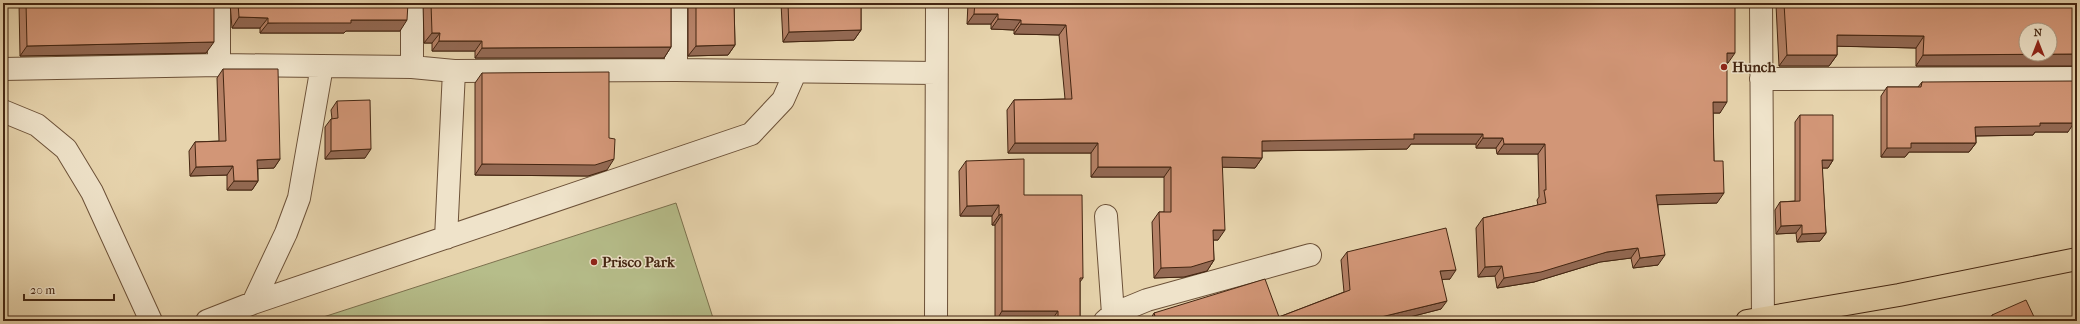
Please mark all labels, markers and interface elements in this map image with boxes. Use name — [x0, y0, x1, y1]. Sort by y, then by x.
north arrow — [2018, 22, 2058, 62]
text: N — [2034, 26, 2043, 39]
place label: Hunch — [1732, 58, 1776, 76]
marker: Hunch — [1719, 62, 1729, 72]
place label: Prisco Park — [602, 253, 676, 271]
marker: Prisco Park — [589, 257, 599, 267]
scale bar — [24, 276, 114, 302]
text: 20 m — [30, 283, 55, 297]

